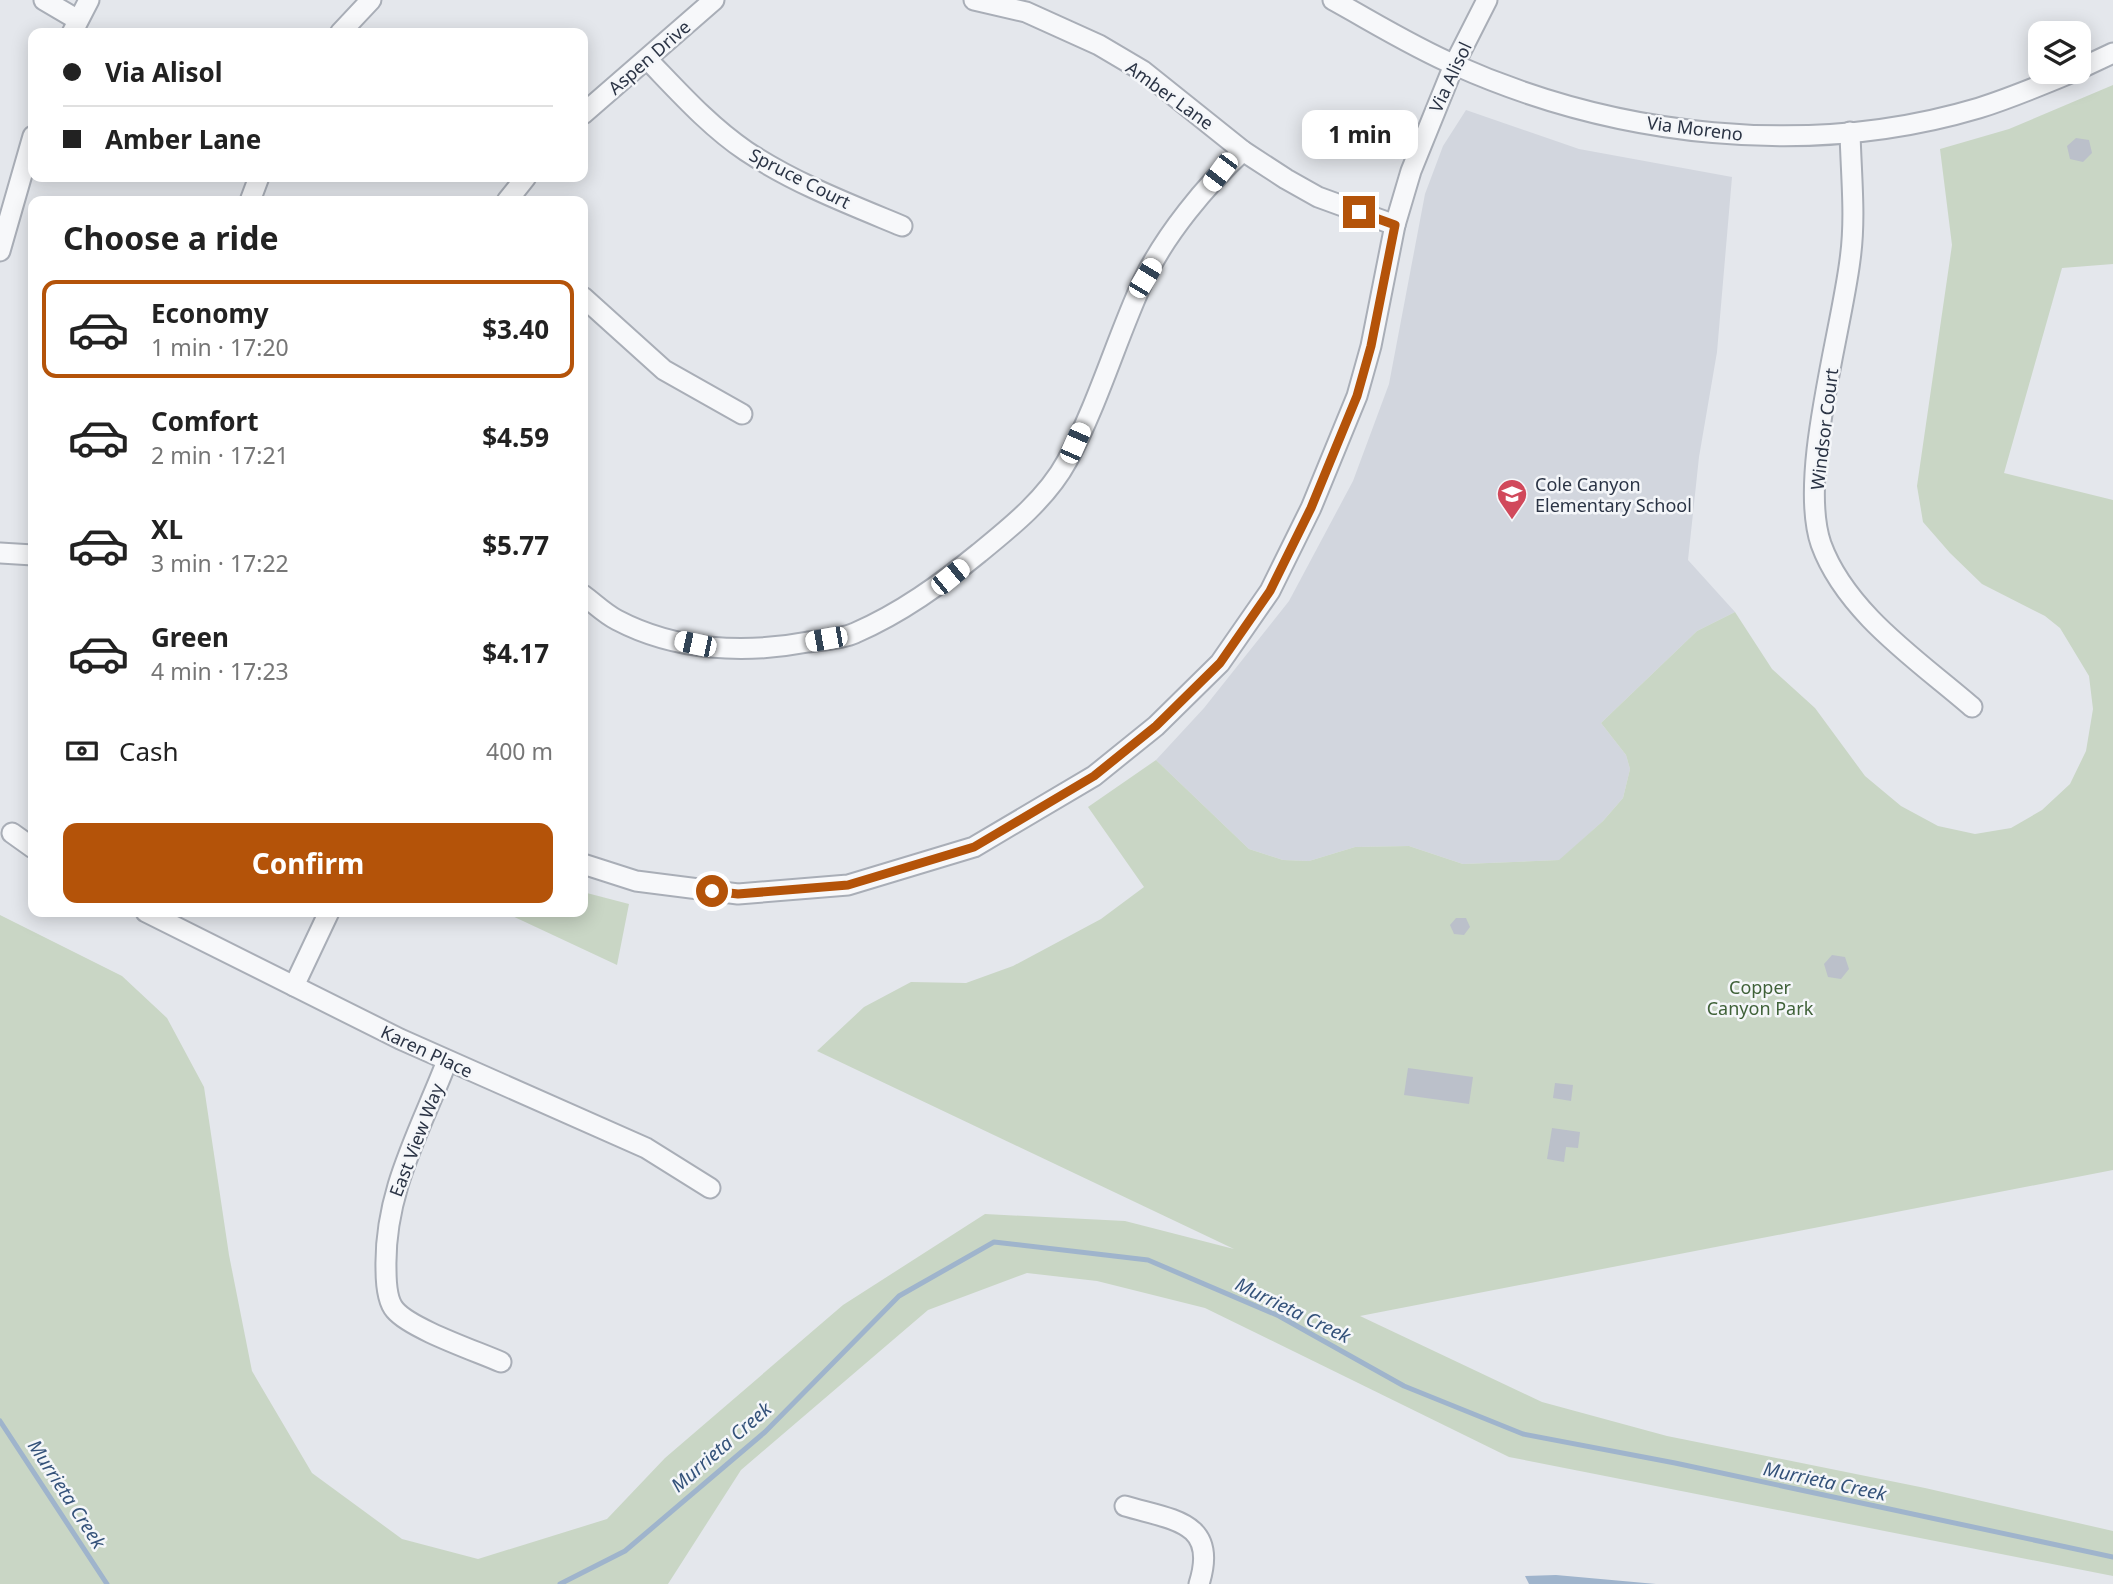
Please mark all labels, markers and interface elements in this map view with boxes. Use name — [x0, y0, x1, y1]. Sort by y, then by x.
street label: Aspen Drive — [603, 15, 695, 99]
map controls — [2028, 21, 2091, 84]
button: layers — [2028, 21, 2091, 84]
street label: Via Alisol — [1423, 38, 1477, 116]
text: Via Alisol — [105, 54, 223, 90]
street label: Amber Lane — [1121, 55, 1219, 135]
callout: 1 min — [1301, 110, 1417, 160]
street label: Via Moreno — [1646, 110, 1744, 146]
text: 1 min — [1328, 118, 1392, 150]
text: Amber Lane — [105, 121, 261, 157]
street label: Spruce Court — [745, 142, 855, 214]
car — [1199, 149, 1242, 195]
route end — [1343, 196, 1375, 228]
text: Choose a ride — [63, 216, 279, 259]
car — [1126, 255, 1165, 301]
text: Economy — [151, 295, 269, 331]
icon: car — [67, 298, 130, 361]
text: $3.40 — [482, 311, 549, 347]
text: 1 min · 17:20 — [151, 331, 289, 363]
street label: Windsor Court — [1805, 366, 1843, 491]
text: Comfort — [151, 403, 259, 439]
icon: car — [67, 406, 130, 469]
text: $4.59 — [482, 419, 549, 455]
car — [1057, 420, 1094, 466]
text: 2 min · 17:21 — [151, 439, 289, 471]
place label: Cole Canyon Elementary School — [1535, 472, 1692, 517]
school or university icon: Cole Canyon Elementary School — [1495, 477, 1529, 521]
text: XL — [151, 511, 183, 547]
icon: car — [67, 514, 130, 577]
text: $5.77 — [482, 527, 549, 563]
text: 3 min · 17:22 — [151, 547, 289, 579]
car — [928, 556, 973, 598]
text: Green — [151, 619, 229, 655]
icon: car — [67, 622, 130, 685]
car — [804, 625, 849, 653]
car — [673, 629, 718, 659]
text: $4.17 — [482, 635, 549, 671]
text: 4 min · 17:23 — [151, 655, 289, 687]
icon: cash — [63, 732, 101, 770]
text: Cash — [119, 733, 179, 769]
text: 400 m — [486, 735, 553, 767]
button: Confirm — [63, 823, 553, 903]
route start — [696, 875, 728, 907]
park label: Copper Canyon Park — [1707, 975, 1814, 1020]
street label: Karen Place — [377, 1019, 477, 1083]
street label: East View Way — [383, 1079, 449, 1200]
water label: Murrieta Creek — [1231, 1271, 1356, 1349]
water label: Murrieta Creek — [665, 1396, 777, 1498]
water label: Murrieta Creek — [22, 1434, 112, 1554]
water label: Murrieta Creek — [1761, 1455, 1890, 1507]

